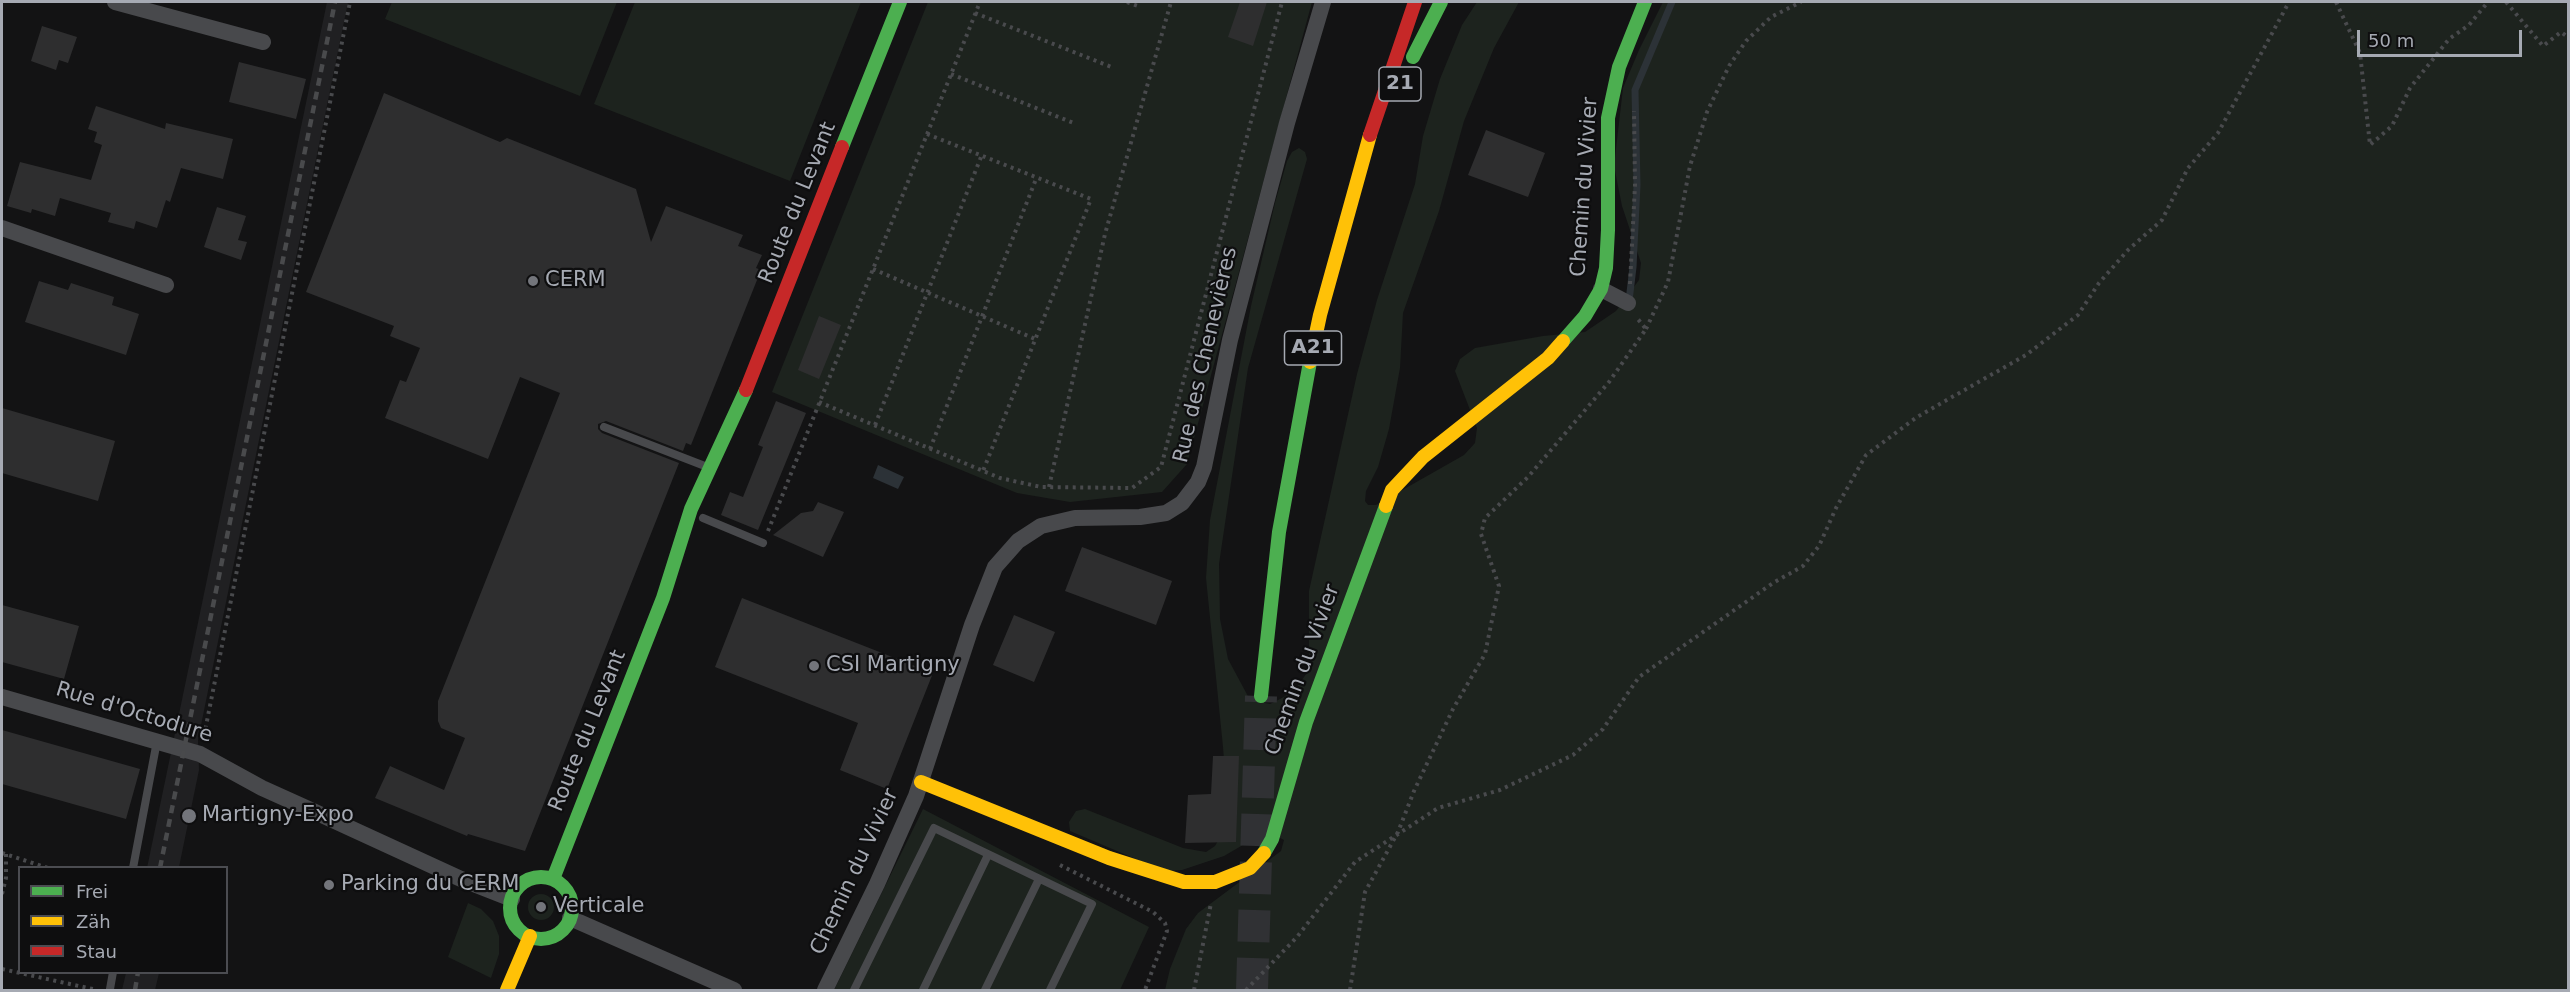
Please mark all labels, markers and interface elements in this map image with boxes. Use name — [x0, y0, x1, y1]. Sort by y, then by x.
scale bar — [2360, 18, 2525, 56]
text: 50 m — [2368, 30, 2414, 51]
road number: 21 — [1379, 67, 1421, 101]
street label: Chemin du Vivier — [1566, 96, 1604, 278]
street label: Route du Levant — [754, 119, 842, 287]
street label: Rue des Chenevières — [1169, 245, 1243, 465]
place label: CERM — [545, 268, 606, 294]
marker: CERM — [526, 274, 540, 288]
road number: A21 — [1284, 331, 1342, 365]
street label: Chemin du Vivier — [1260, 581, 1346, 759]
street label: Route du Levant — [544, 647, 632, 815]
place label: CSI Martigny — [826, 653, 960, 679]
marker: CSI Martigny — [807, 659, 821, 673]
street label: Rue d'Octodure — [53, 677, 215, 749]
street label: Chemin du Vivier — [806, 785, 904, 959]
place label: Martigny-Expo — [202, 803, 354, 829]
marker: Martigny-Expo — [180, 807, 198, 825]
legend — [18, 866, 228, 974]
place label: Parking du CERM — [341, 872, 519, 898]
marker: Parking du CERM — [322, 878, 336, 892]
text: Frei — [76, 881, 108, 902]
place label: Verticale — [553, 894, 645, 920]
marker: Verticale — [534, 900, 548, 914]
text: Zäh — [76, 911, 111, 932]
text: Stau — [76, 941, 117, 962]

